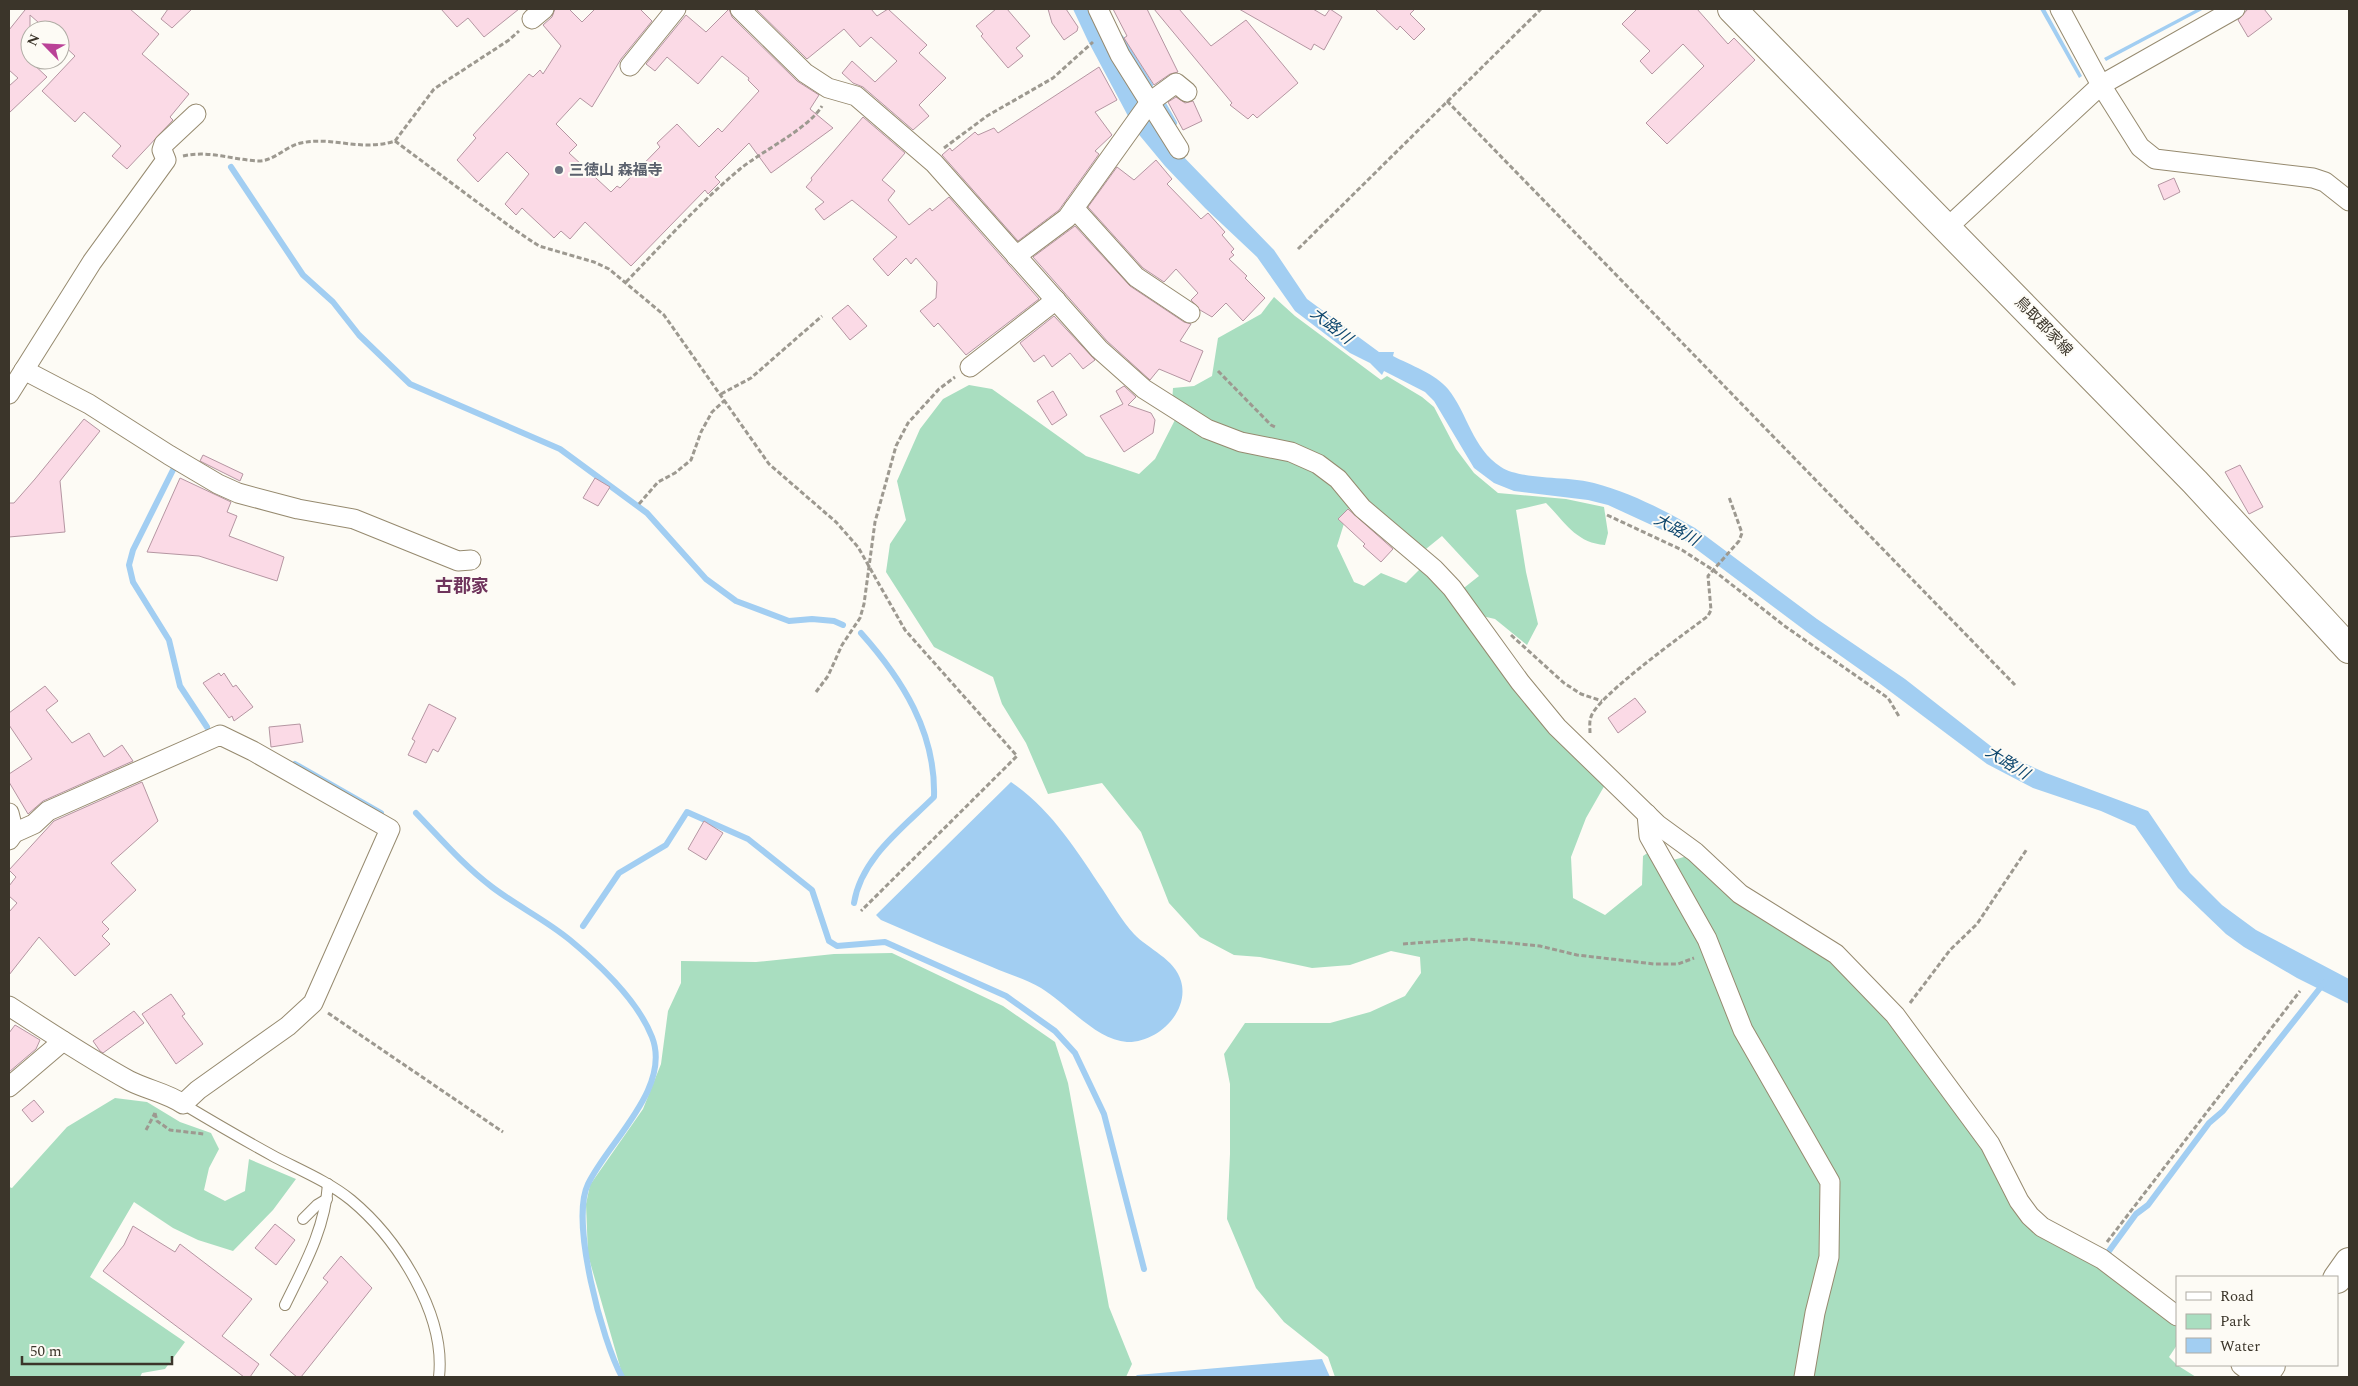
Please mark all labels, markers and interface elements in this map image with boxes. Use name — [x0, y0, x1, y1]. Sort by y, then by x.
north arrow — [20, 20, 70, 70]
text: N — [22, 30, 45, 49]
place label: 三徳山 森福寺 — [569, 159, 663, 182]
marker: 三徳山 森福寺 — [553, 164, 565, 176]
street label: 鳥取郡家線 — [2009, 291, 2078, 361]
water label: 大路川 — [1305, 302, 1359, 351]
water label: 大路川 — [1650, 508, 1705, 553]
district label: 古郡家 — [435, 573, 489, 600]
water label: 大路川 — [1981, 740, 2036, 787]
legend — [2176, 1276, 2338, 1366]
text: Road — [2220, 1285, 2254, 1308]
text: Park — [2220, 1310, 2251, 1333]
scale bar — [22, 1334, 172, 1366]
text: Water — [2220, 1335, 2260, 1358]
text: 50 m — [30, 1340, 62, 1363]

